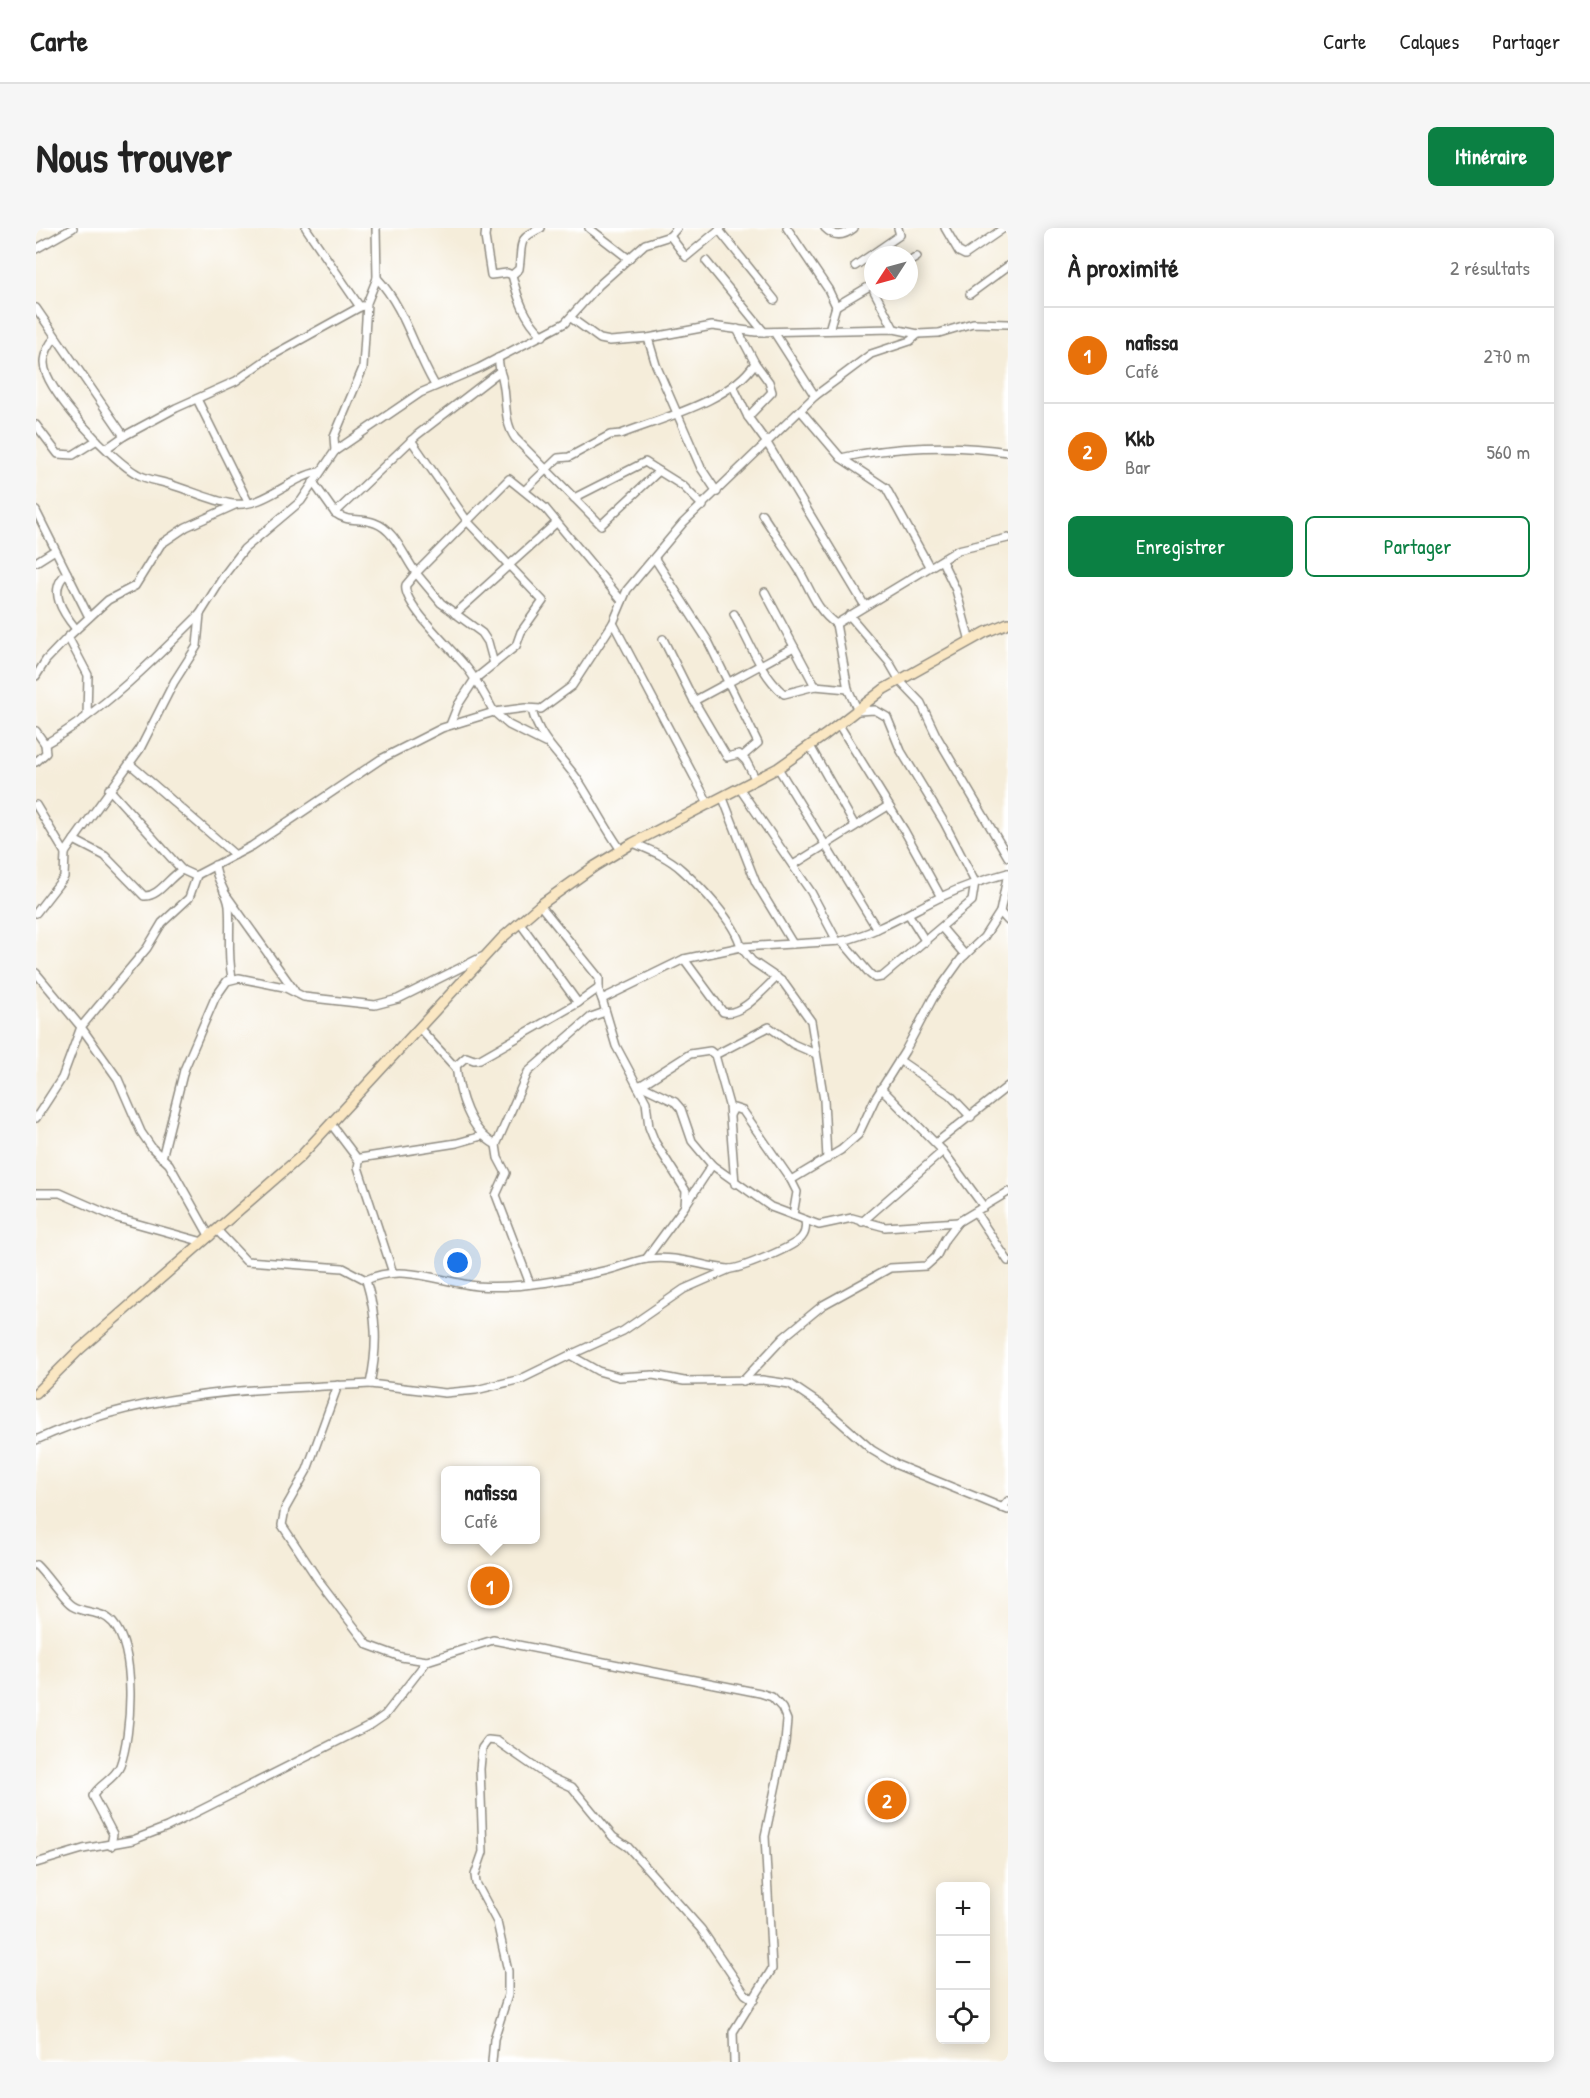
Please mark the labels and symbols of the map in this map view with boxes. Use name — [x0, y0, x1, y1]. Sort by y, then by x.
north arrow — [864, 246, 918, 300]
your location — [443, 1248, 472, 1277]
pin: 1 — [470, 1564, 510, 1608]
pin: 2 — [868, 1778, 906, 1822]

